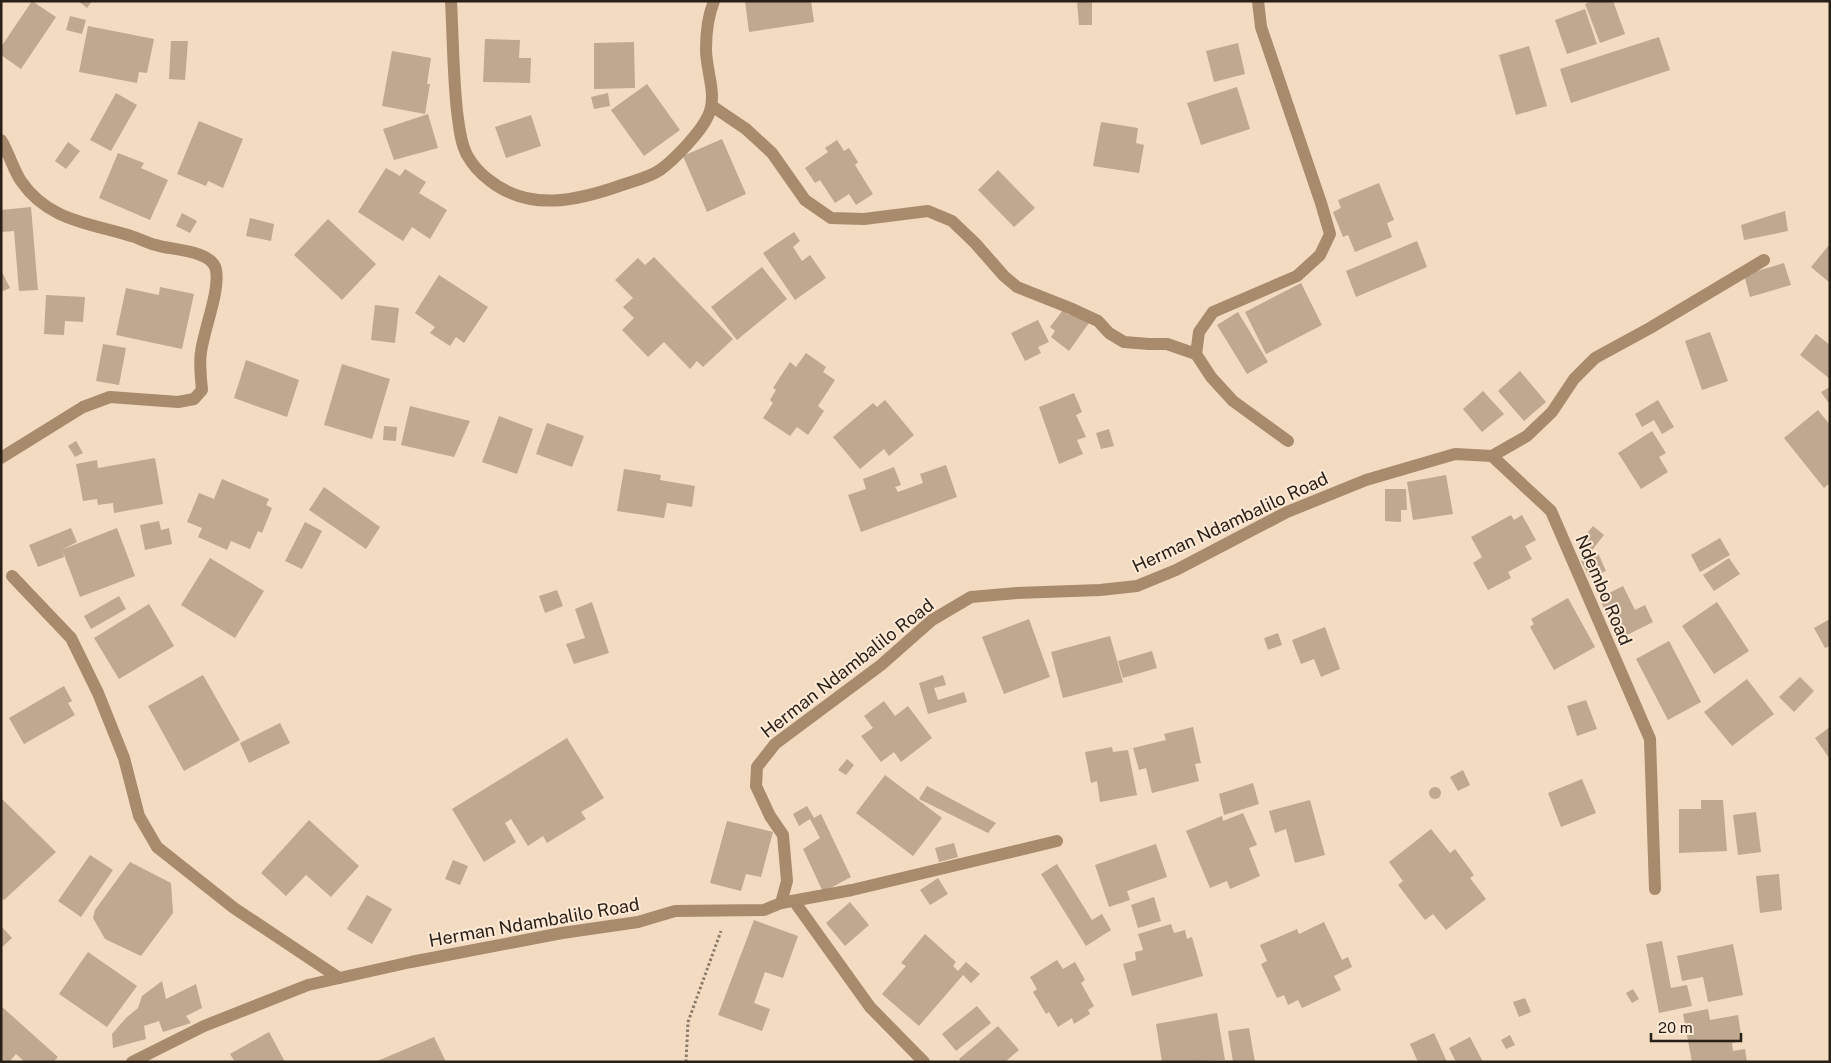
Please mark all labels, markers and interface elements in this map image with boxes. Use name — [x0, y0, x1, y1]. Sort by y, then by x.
street label: Herman Ndambalilo Road — [1129, 467, 1331, 577]
street label: Ndembo Road — [1571, 532, 1637, 648]
street label: Herman Ndambalilo Road — [756, 594, 938, 742]
street label: Herman Ndambalilo Road — [427, 893, 641, 951]
scale bar — [1651, 1010, 1741, 1042]
text: 20 m — [1658, 1019, 1693, 1036]

